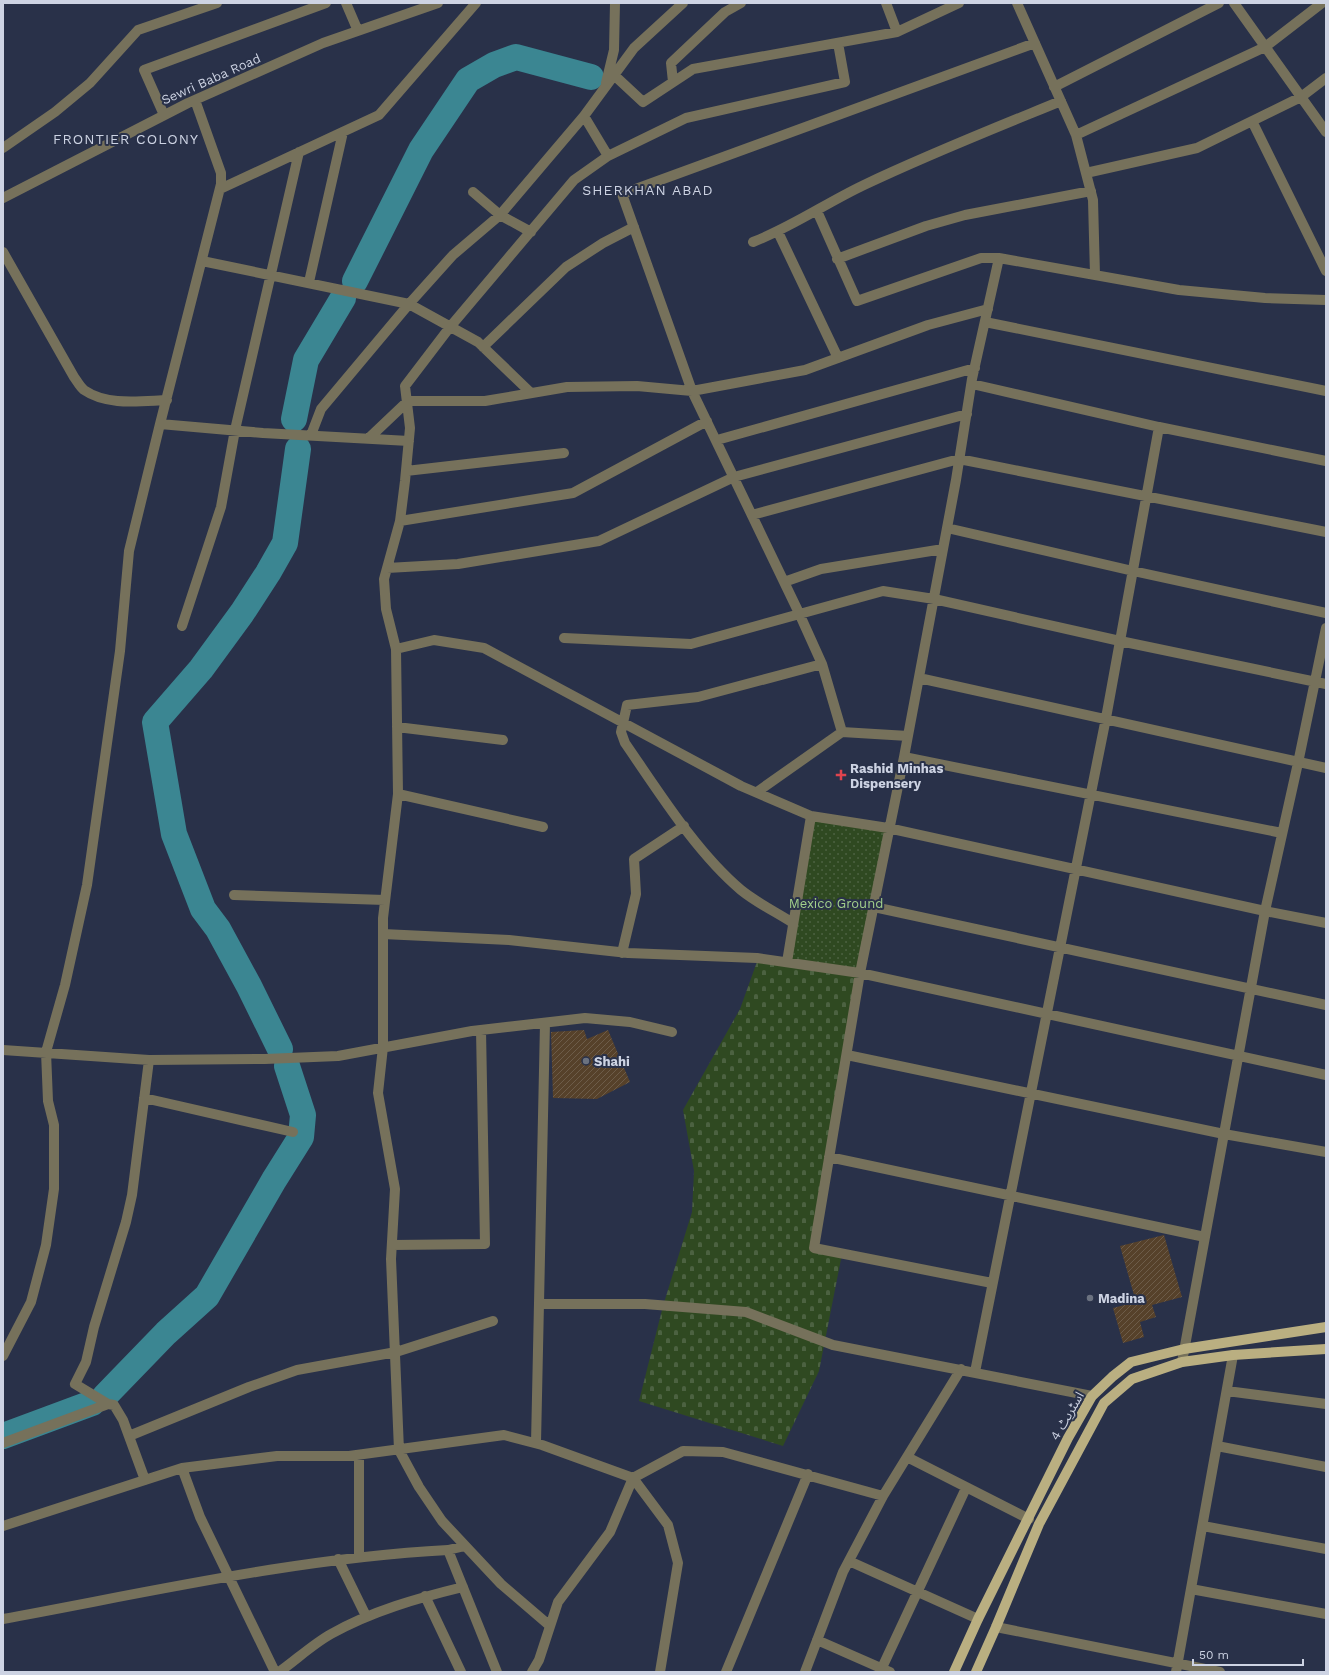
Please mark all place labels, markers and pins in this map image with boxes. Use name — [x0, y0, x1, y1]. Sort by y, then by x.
place label: Rashid Minhas Dispensery — [850, 761, 943, 791]
marker: Rashid Minhas Dispensery — [835, 769, 847, 781]
place label: Shahi — [594, 1054, 630, 1069]
marker: Shahi — [581, 1056, 591, 1066]
place label: Madina — [1098, 1291, 1145, 1306]
marker: Madina — [1085, 1293, 1095, 1303]

